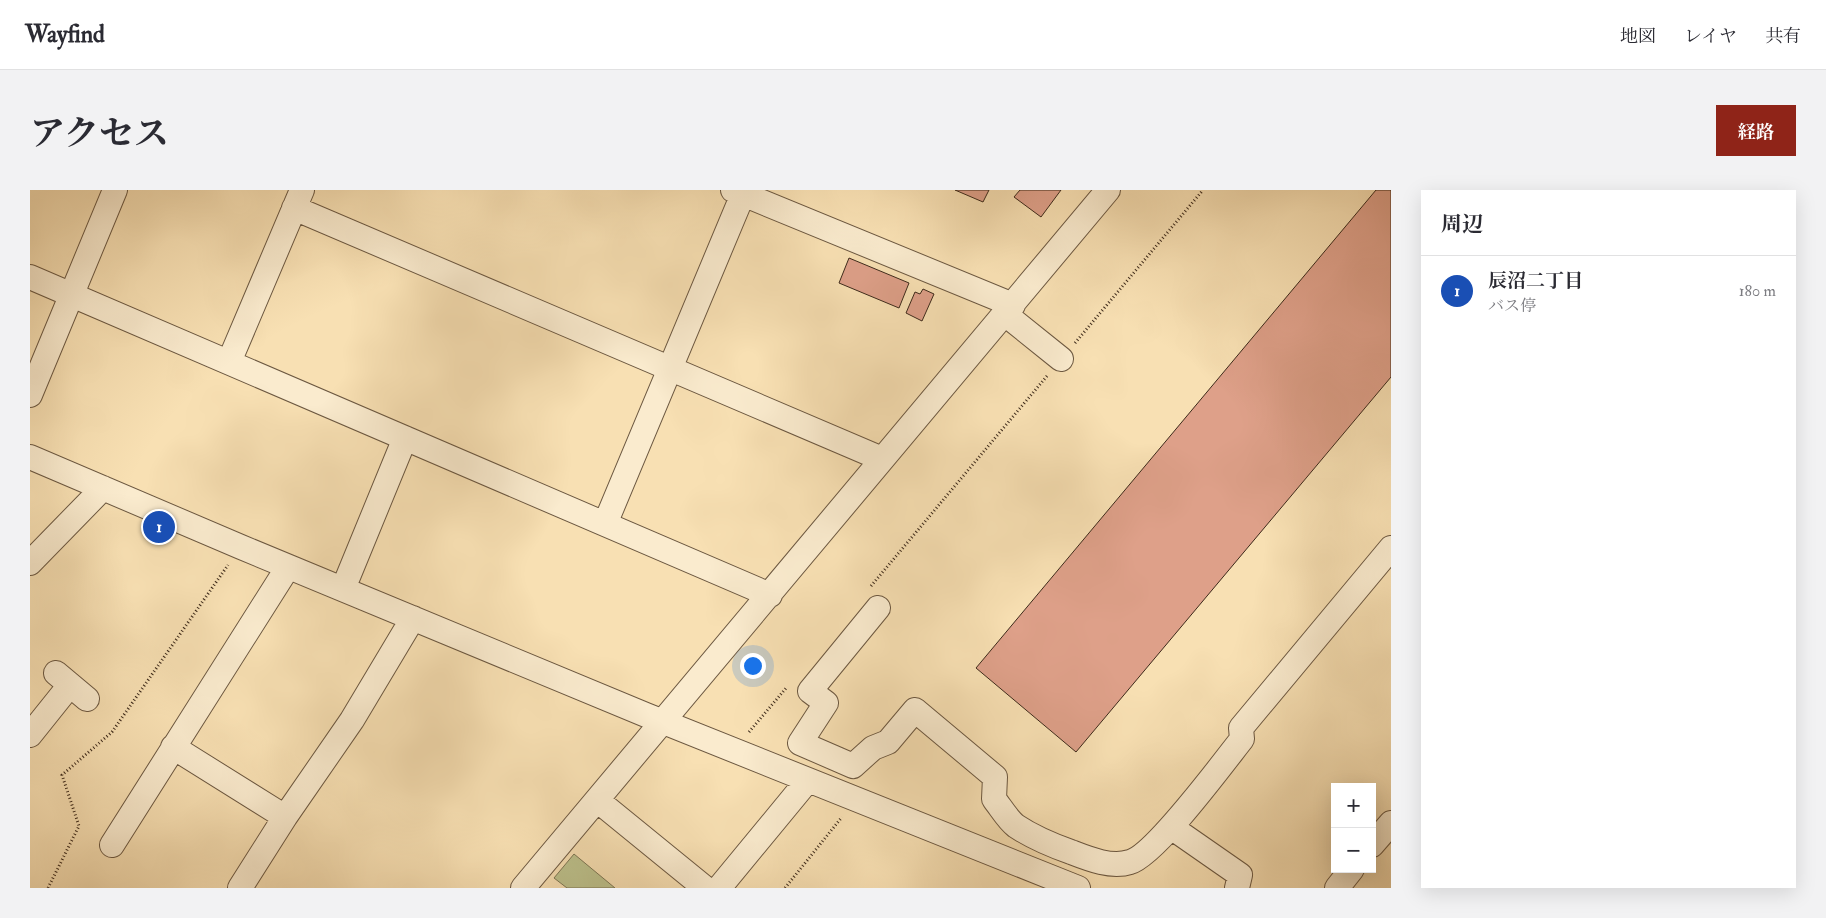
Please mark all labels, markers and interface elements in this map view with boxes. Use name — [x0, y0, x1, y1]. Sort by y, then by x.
text: Wayfind — [25, 19, 105, 50]
text: 地図 — [1620, 25, 1656, 48]
text: レイヤ — [1684, 25, 1737, 48]
text: 共有 — [1765, 25, 1801, 48]
button: 経路 — [1716, 105, 1796, 156]
text: アクセス — [30, 112, 169, 156]
text: 周辺 — [1441, 211, 1483, 238]
text: 辰沼二丁目 — [1488, 269, 1583, 293]
text: 1 — [1454, 281, 1460, 301]
text: 180 m — [1739, 281, 1776, 301]
text: バス停 — [1488, 296, 1536, 316]
pin: 1 — [143, 508, 175, 546]
your location — [740, 653, 766, 679]
map controls — [1331, 783, 1376, 873]
button: + — [1331, 783, 1376, 828]
button: − — [1331, 828, 1376, 873]

